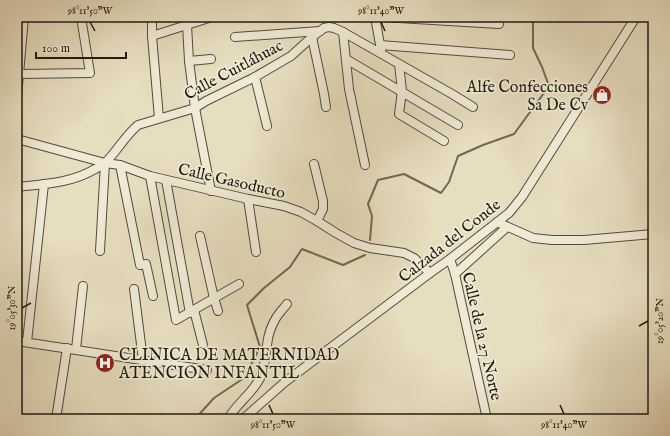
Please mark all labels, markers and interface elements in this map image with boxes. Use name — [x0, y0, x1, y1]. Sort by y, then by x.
text: 98°11'50"W — [67, 5, 113, 18]
text: 98°11'40"W — [357, 5, 404, 18]
scale bar — [36, 34, 126, 60]
street label: Calle Cuitláhuac — [181, 36, 287, 105]
text: 100 m — [42, 41, 70, 56]
place label: Alfe Confecciones Sa De Cv — [466, 78, 589, 116]
shop icon: Alfe Confecciones Sa De Cv — [591, 84, 613, 106]
street label: Calle Gasoducto — [176, 160, 288, 204]
street label: Calzada del Conde — [395, 195, 505, 288]
street label: Calle de la 27 Norte — [457, 270, 506, 403]
text: 19°05'30"N — [6, 285, 19, 330]
text: 19°05'20"N — [654, 298, 667, 344]
place label: CLINICA DE MATERNIDAD ATENCION INFANTIL — [118, 346, 340, 384]
hospital icon: CLINICA DE MATERNIDAD ATENCION INFANTIL — [94, 352, 116, 374]
text: 98°11'50"W — [250, 419, 296, 432]
text: 98°11'40"W — [540, 419, 587, 432]

